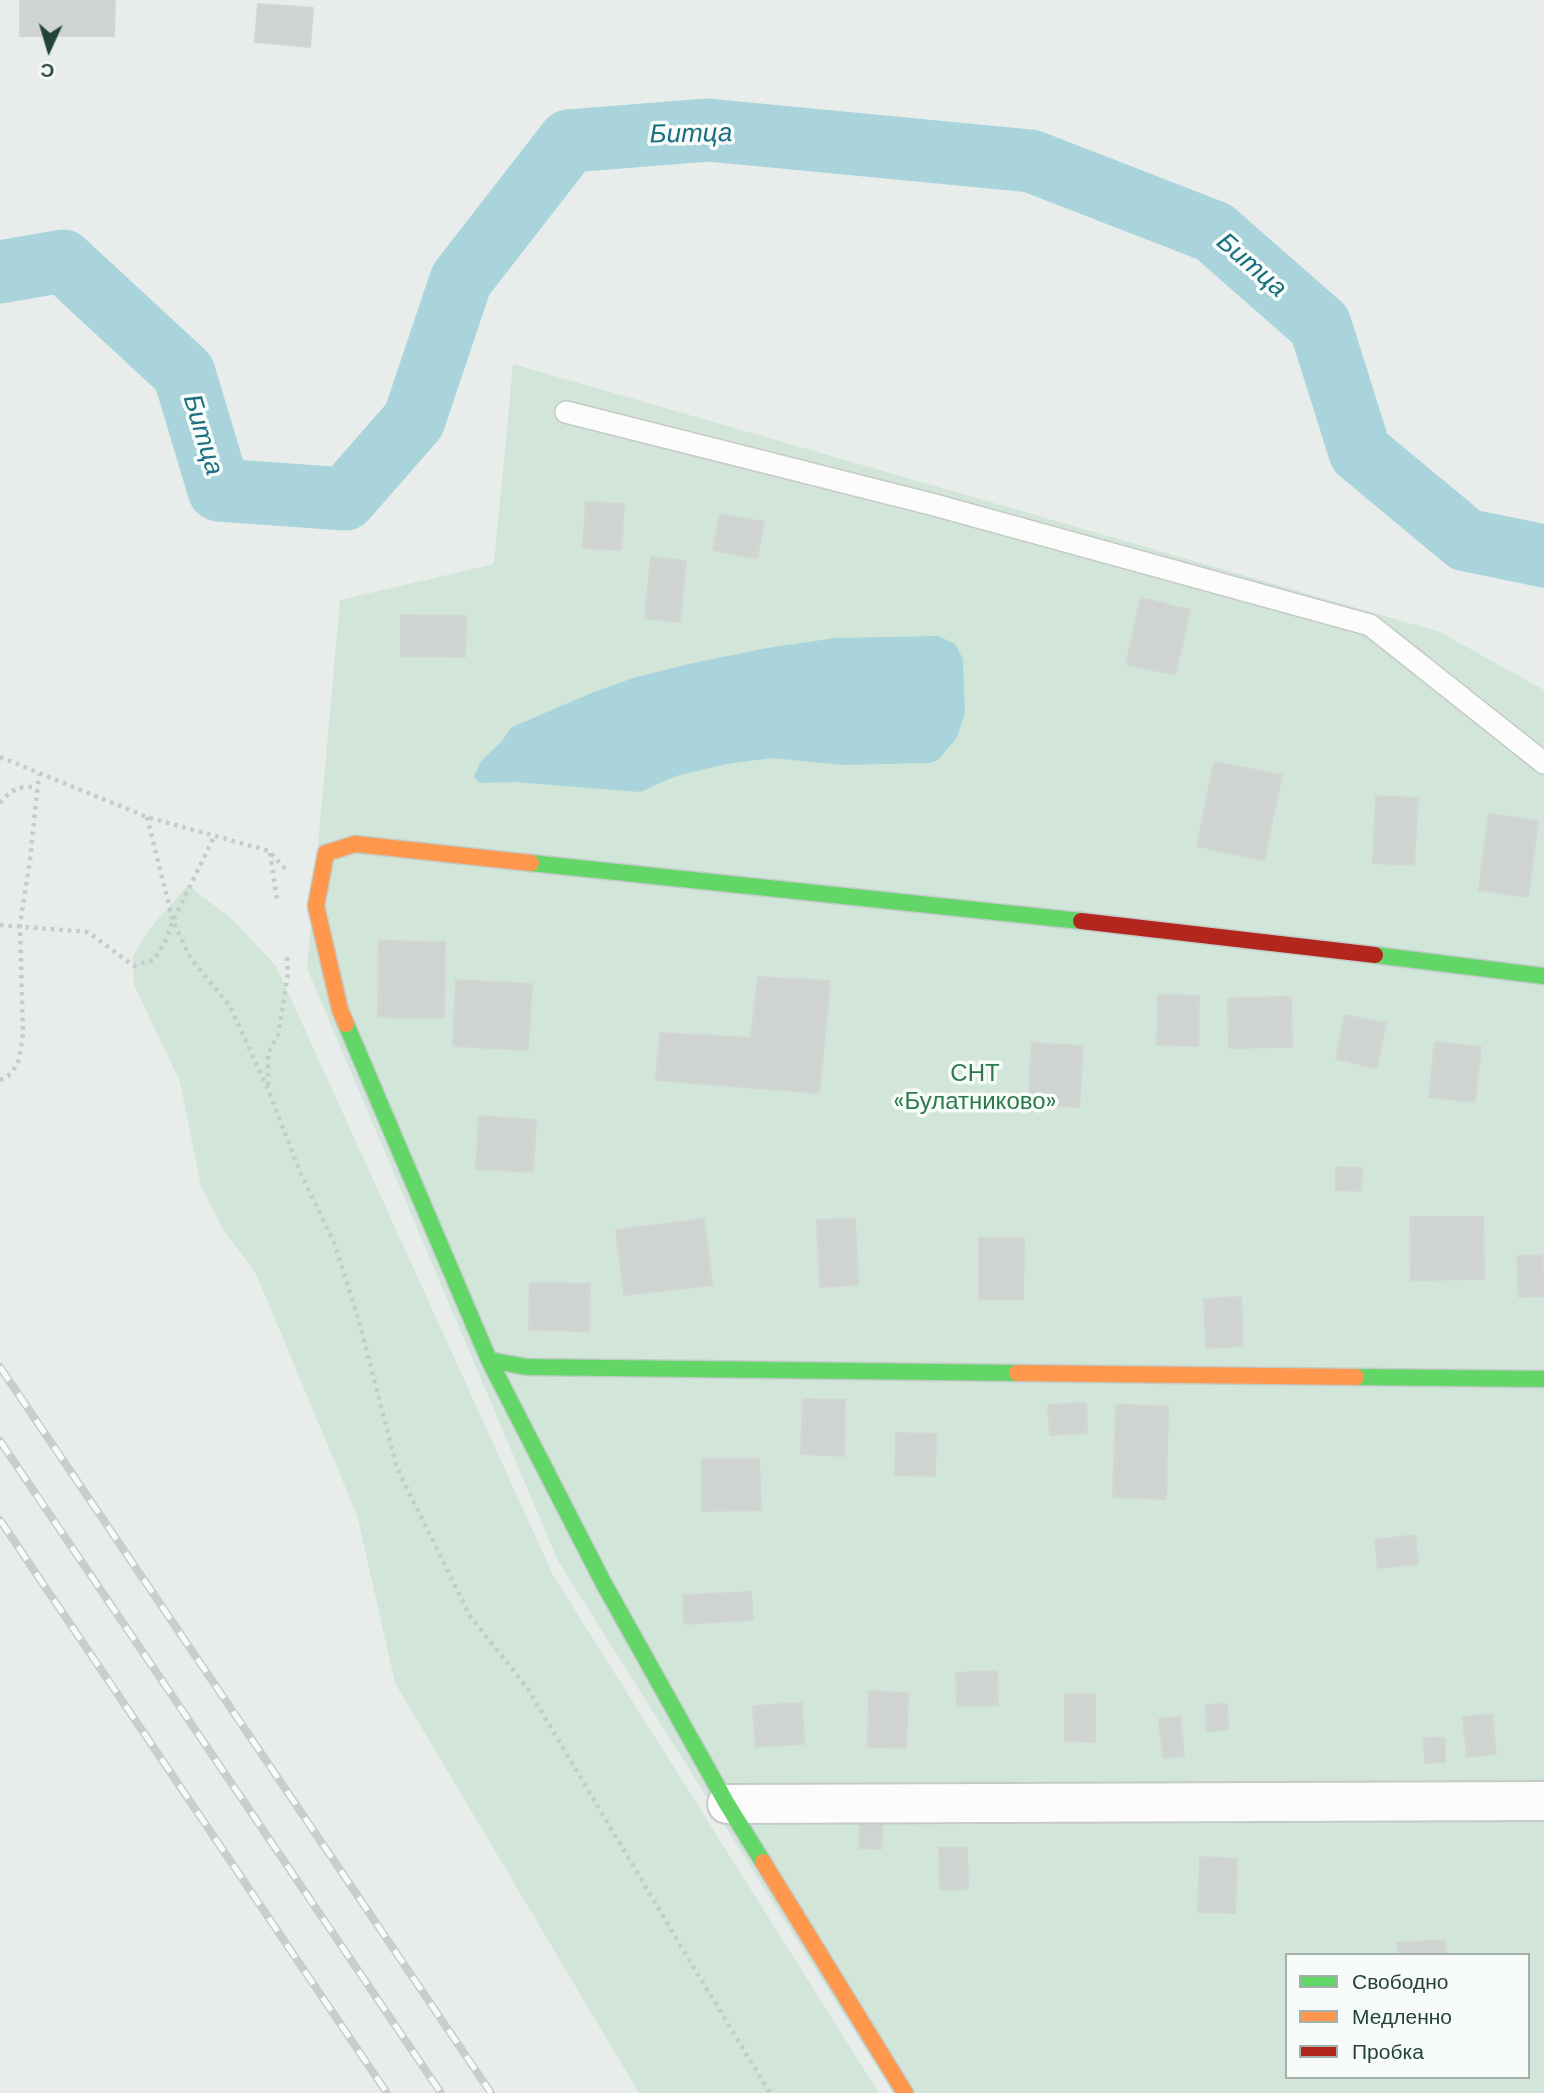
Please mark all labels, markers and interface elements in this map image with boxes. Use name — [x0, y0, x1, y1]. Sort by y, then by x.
north arrow — [14, 14, 84, 84]
text: С — [40, 57, 55, 83]
water label: Битца — [649, 119, 733, 151]
water label: Битца — [1210, 227, 1292, 305]
water label: Битца — [175, 391, 229, 479]
park label: СНТ «Булатниково» — [894, 1061, 1056, 1117]
legend — [1285, 1953, 1530, 2079]
text: Свободно — [1352, 1968, 1449, 1996]
text: Медленно — [1352, 2003, 1452, 2031]
text: Пробка — [1352, 2038, 1424, 2066]

